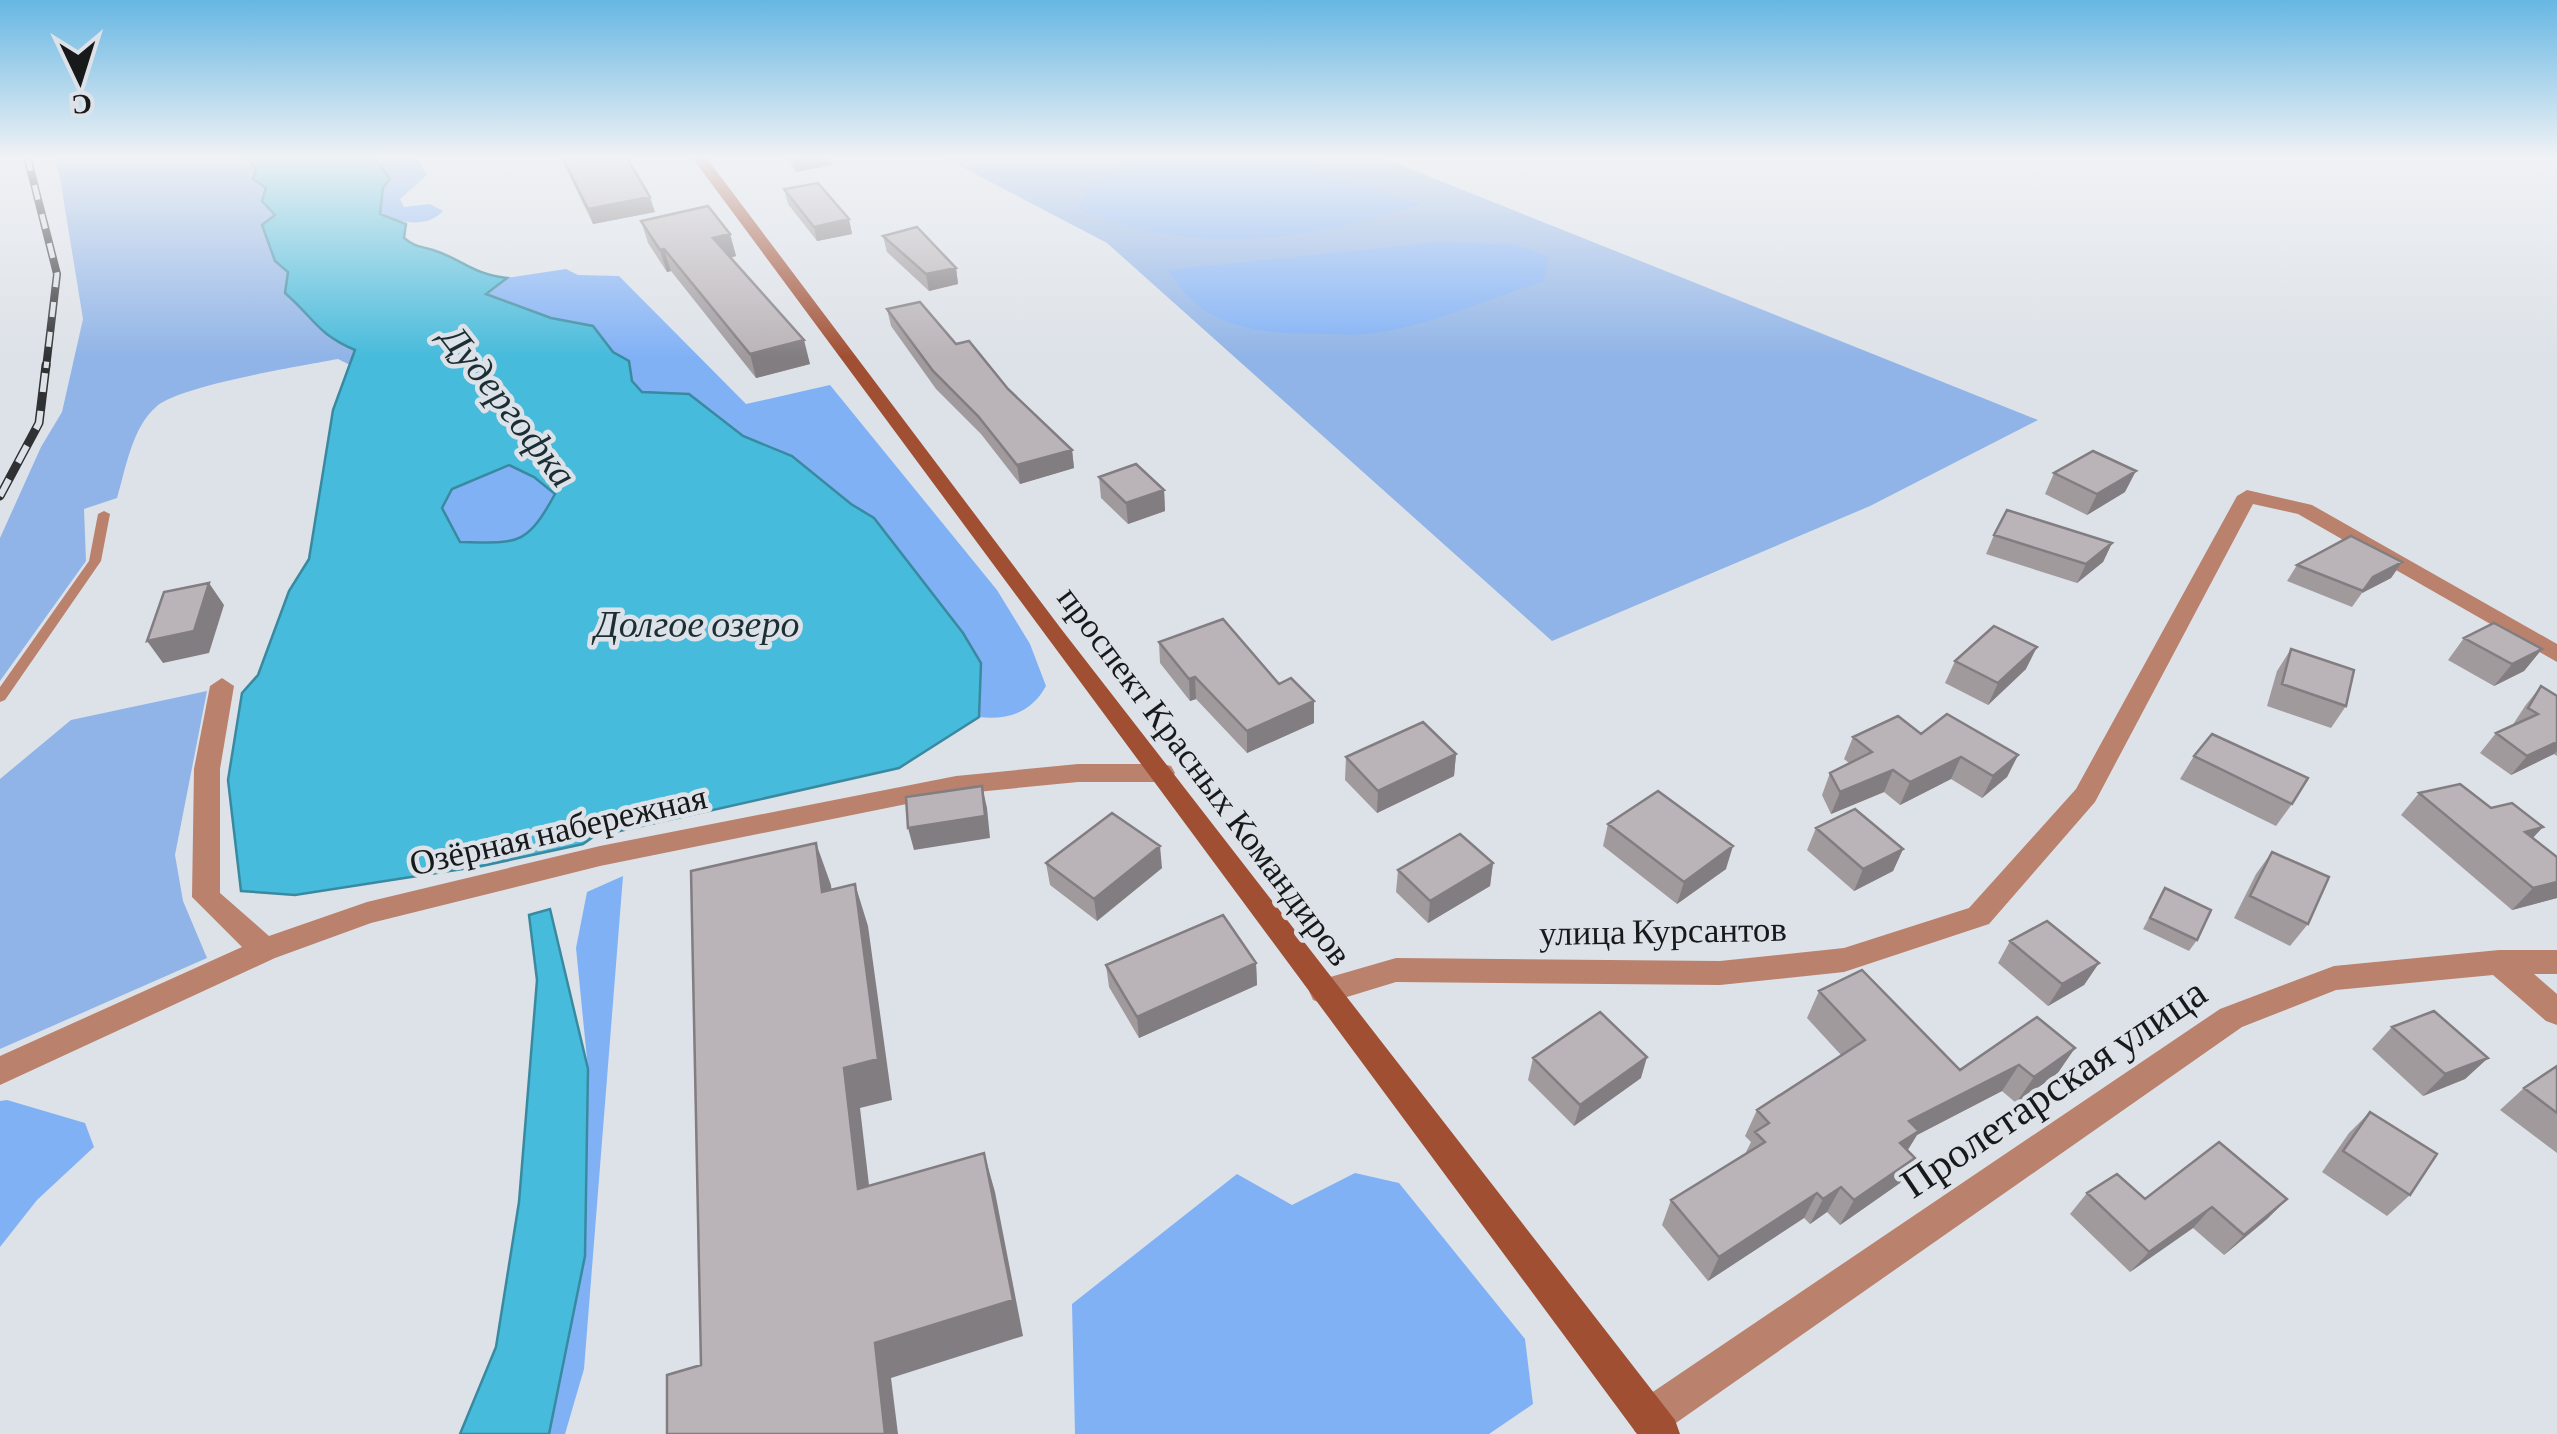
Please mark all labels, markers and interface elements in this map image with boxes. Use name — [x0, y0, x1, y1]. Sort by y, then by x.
north arrow — [30, 30, 130, 130]
text: С — [71, 88, 93, 121]
water label: Дудергофка — [431, 315, 585, 495]
street label: проспект Красных Командиров — [1049, 579, 1360, 973]
water label: Долгое озеро — [592, 603, 799, 645]
street label: Озёрная набережная — [406, 777, 711, 884]
street label: улица Курсантов — [1539, 910, 1787, 953]
street label: Пролетарская улица — [1892, 968, 2215, 1207]

